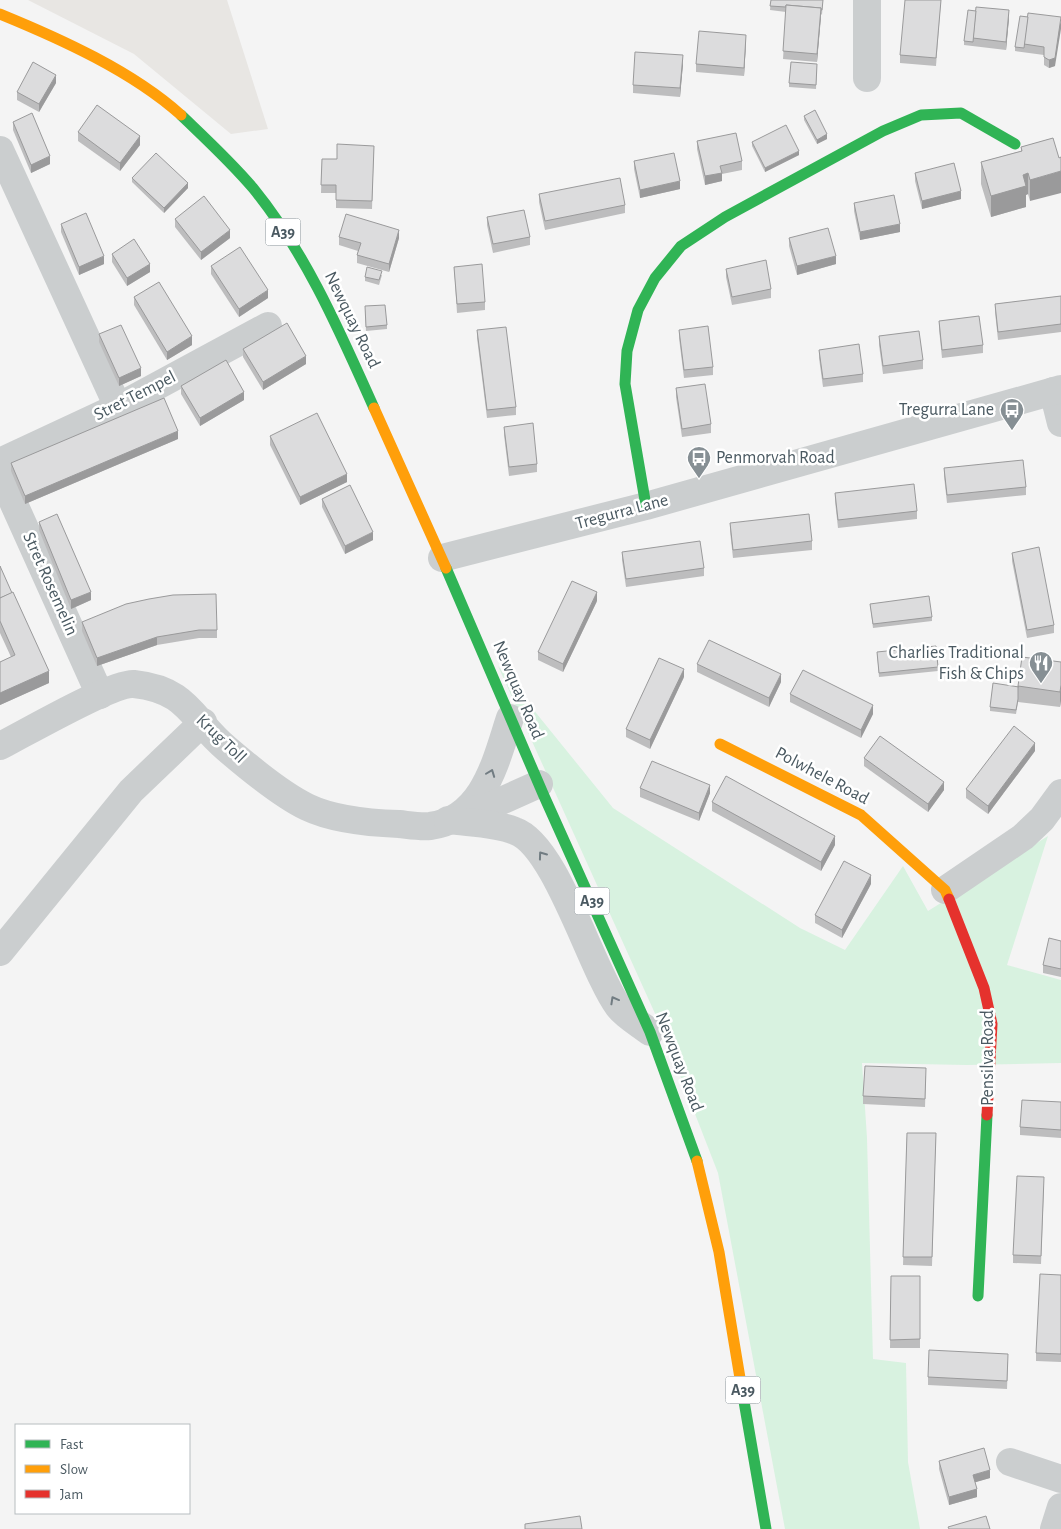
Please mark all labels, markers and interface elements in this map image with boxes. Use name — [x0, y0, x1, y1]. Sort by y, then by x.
road number: A39 — [266, 218, 300, 246]
street label: Newquay Road — [321, 269, 383, 371]
street label: Stret Tempel — [91, 368, 179, 424]
bus stop icon: Tregurra Lane — [999, 397, 1025, 431]
place label: Tregurra Lane — [899, 401, 994, 419]
bus stop icon: Penmorvah Road — [686, 445, 712, 479]
place label: Penmorvah Road — [716, 449, 835, 467]
street label: Tregurra Lane — [574, 491, 670, 533]
street label: Stret Rosemelin — [19, 530, 81, 638]
street label: Newquay Road — [489, 638, 547, 742]
place label: Charlies Traditional Fish & Chips — [888, 644, 1024, 683]
restaurant icon: Charlies Traditional Fish & Chips — [1028, 650, 1054, 684]
street label: Krug Toll — [193, 711, 249, 767]
street label: Polwhele Road — [772, 744, 872, 808]
one-way arrow — [485, 769, 495, 778]
one-way arrow — [539, 851, 548, 861]
road number: A39 — [574, 888, 610, 914]
one-way arrow — [611, 997, 621, 1006]
street label: Newquay Road — [652, 1010, 706, 1114]
street label: Pensilva Road — [979, 1010, 997, 1106]
road number: A39 — [726, 1376, 760, 1404]
legend — [15, 1424, 190, 1514]
text: Fast — [60, 1437, 84, 1452]
text: Slow — [60, 1462, 88, 1477]
text: Jam — [60, 1487, 83, 1502]

